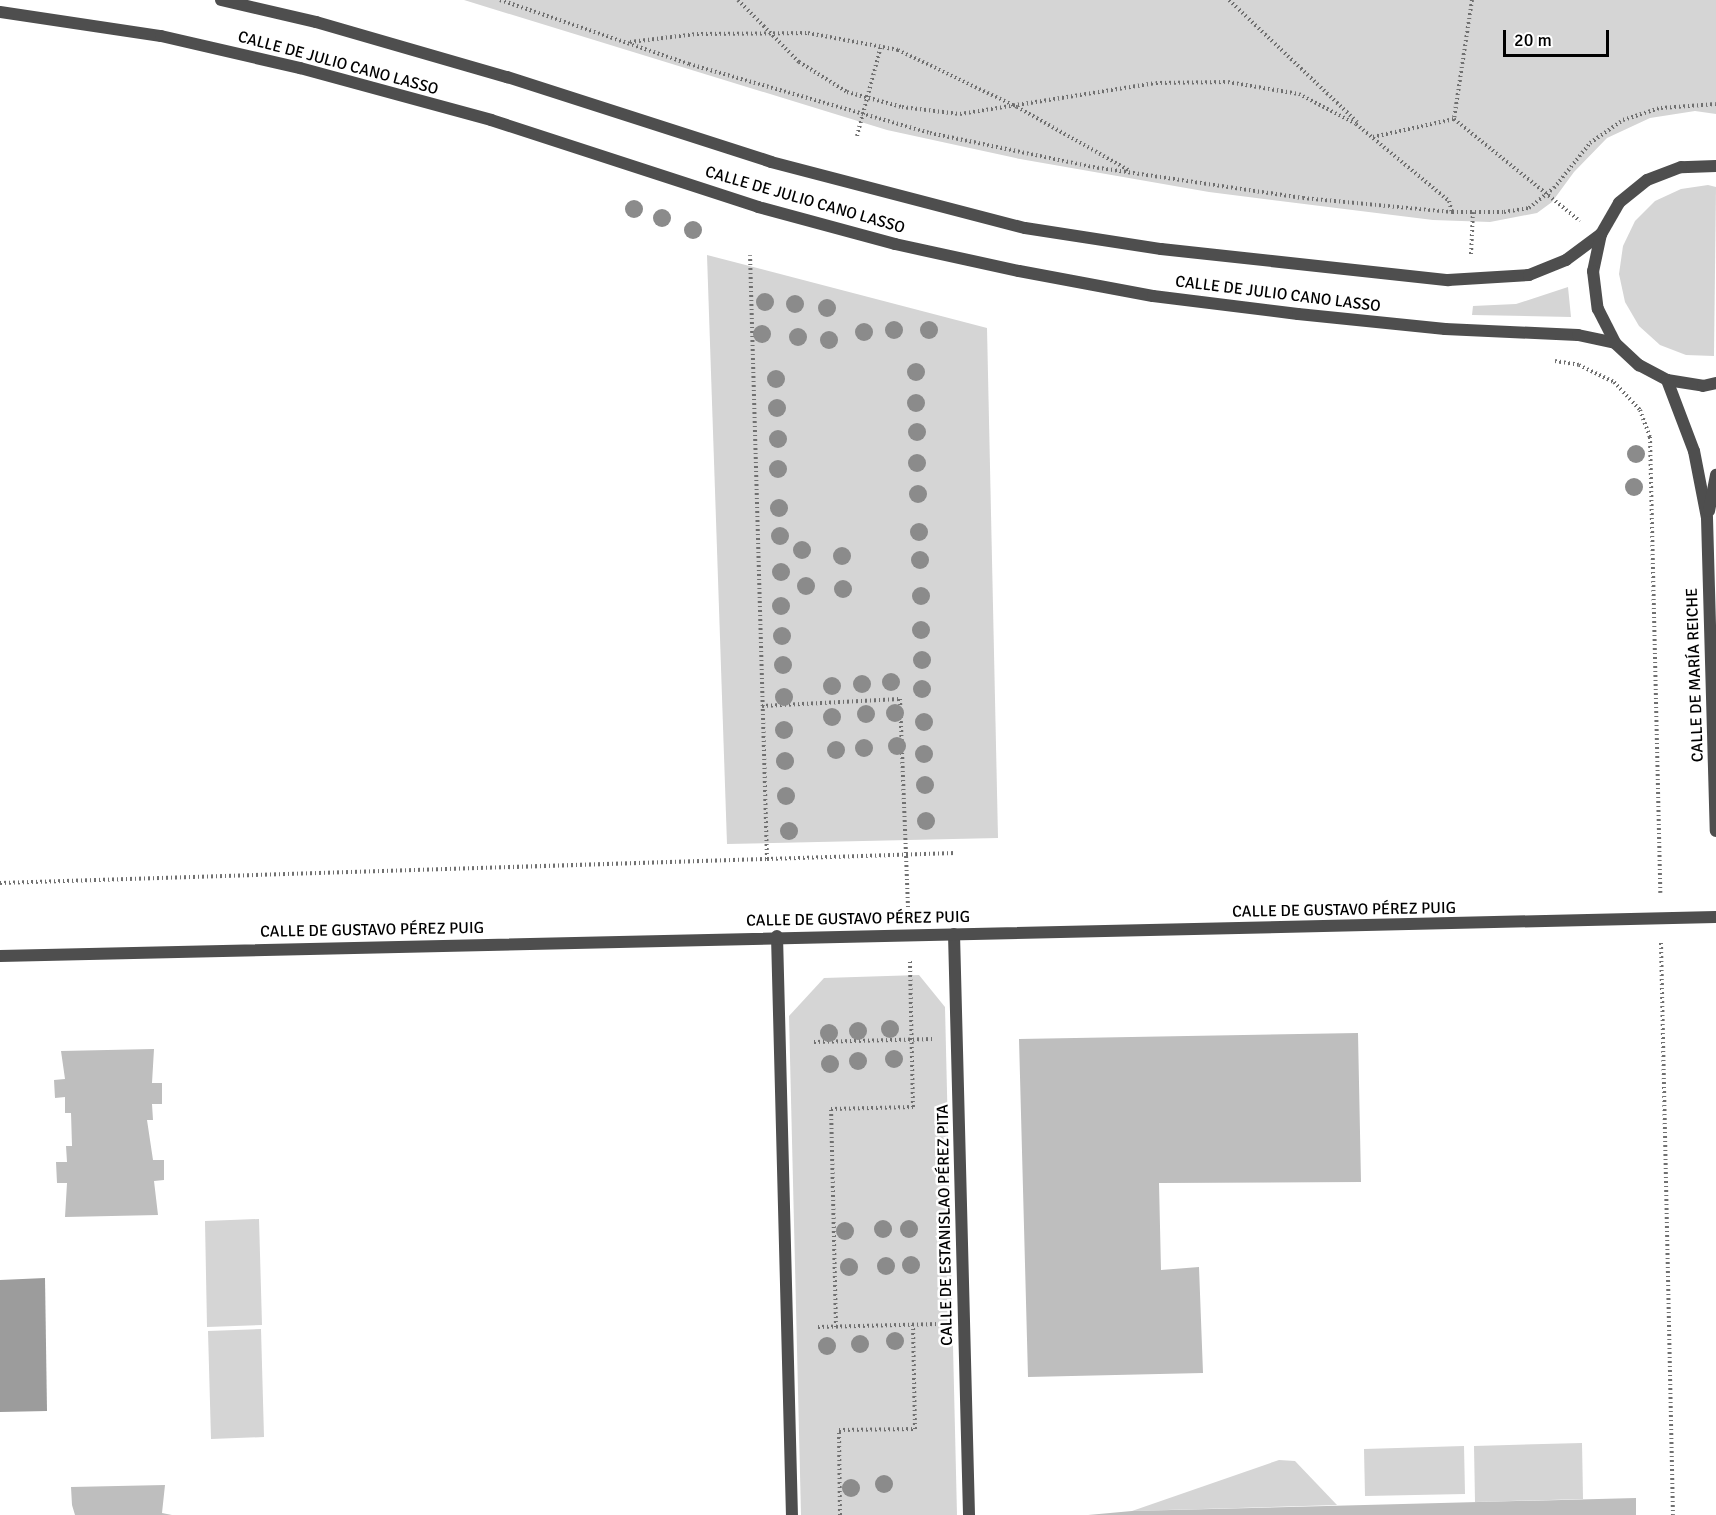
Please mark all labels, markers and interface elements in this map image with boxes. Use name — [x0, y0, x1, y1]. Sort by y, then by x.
scale bar — [1506, 18, 1612, 56]
street label: CALLE DE JULIO CANO LASSO — [236, 27, 440, 99]
text: 20 m — [1514, 29, 1552, 51]
street label: CALLE DE JULIO CANO LASSO — [703, 162, 907, 238]
street label: CALLE DE JULIO CANO LASSO — [1174, 272, 1382, 316]
street label: CALLE DE MARÍA REICHE — [1682, 587, 1708, 763]
street label: CALLE DE GUSTAVO PÉREZ PUIG — [1232, 898, 1456, 922]
street label: CALLE DE GUSTAVO PÉREZ PUIG — [746, 907, 970, 931]
street label: CALLE DE GUSTAVO PÉREZ PUIG — [260, 918, 484, 942]
street label: CALLE DE ESTANISLAO PÉREZ PITA — [933, 1104, 957, 1346]

